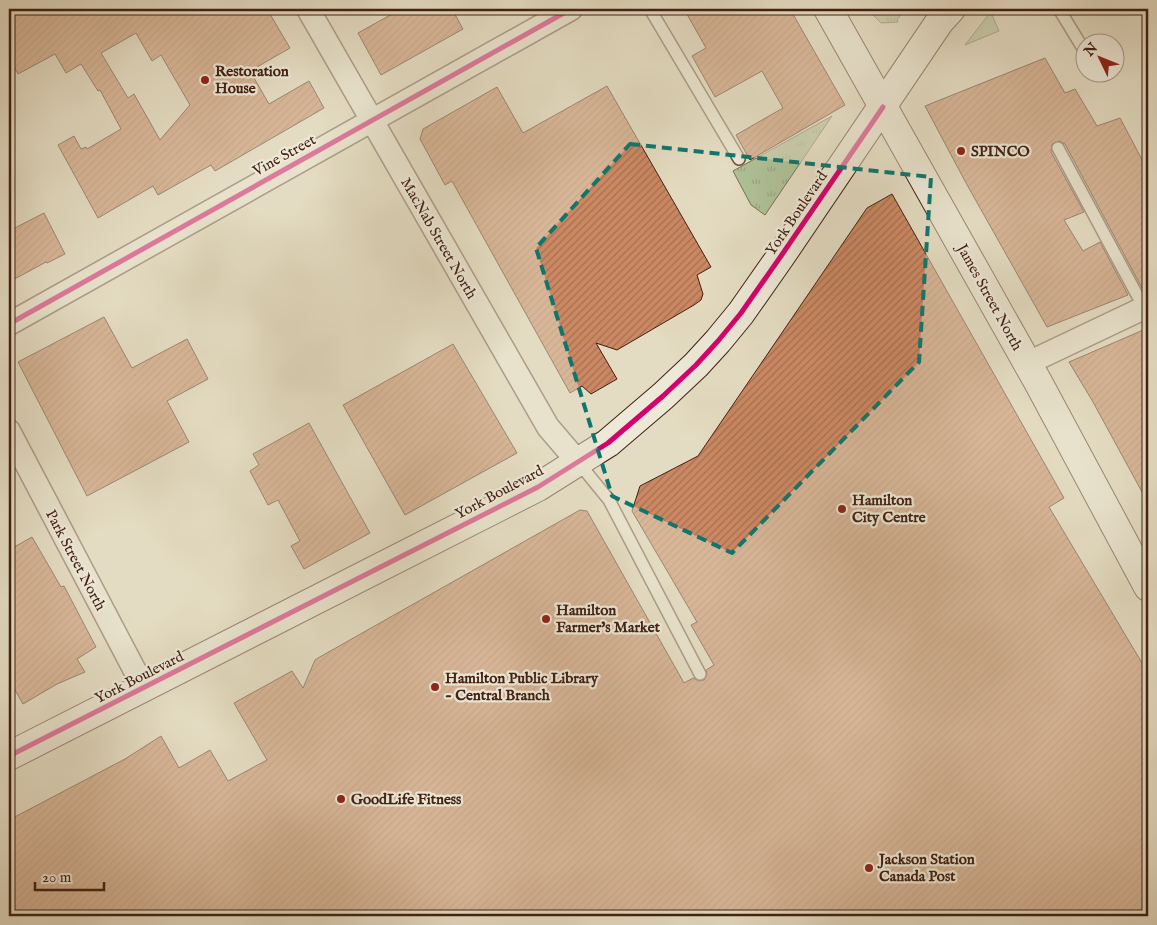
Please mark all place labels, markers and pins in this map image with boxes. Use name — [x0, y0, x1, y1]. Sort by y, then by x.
place label: Restoration House — [215, 62, 289, 98]
marker: Restoration House — [199, 74, 211, 86]
place label: SPINCO — [971, 142, 1030, 161]
marker: SPINCO — [955, 145, 967, 157]
place label: Hamilton City Centre — [852, 491, 926, 527]
marker: Hamilton City Centre — [836, 503, 848, 515]
place label: Hamilton Farmer's Market — [556, 601, 661, 637]
marker: Hamilton Farmer's Market — [540, 613, 552, 625]
place label: Hamilton Public Library - Central Branch — [445, 669, 599, 705]
marker: Hamilton Public Library - Central Branch — [429, 681, 441, 693]
place label: GoodLife Fitness — [351, 790, 462, 809]
marker: GoodLife Fitness — [335, 793, 347, 805]
place label: Jackson Station Canada Post — [877, 850, 975, 886]
marker: Jackson Station Canada Post — [863, 862, 875, 874]

